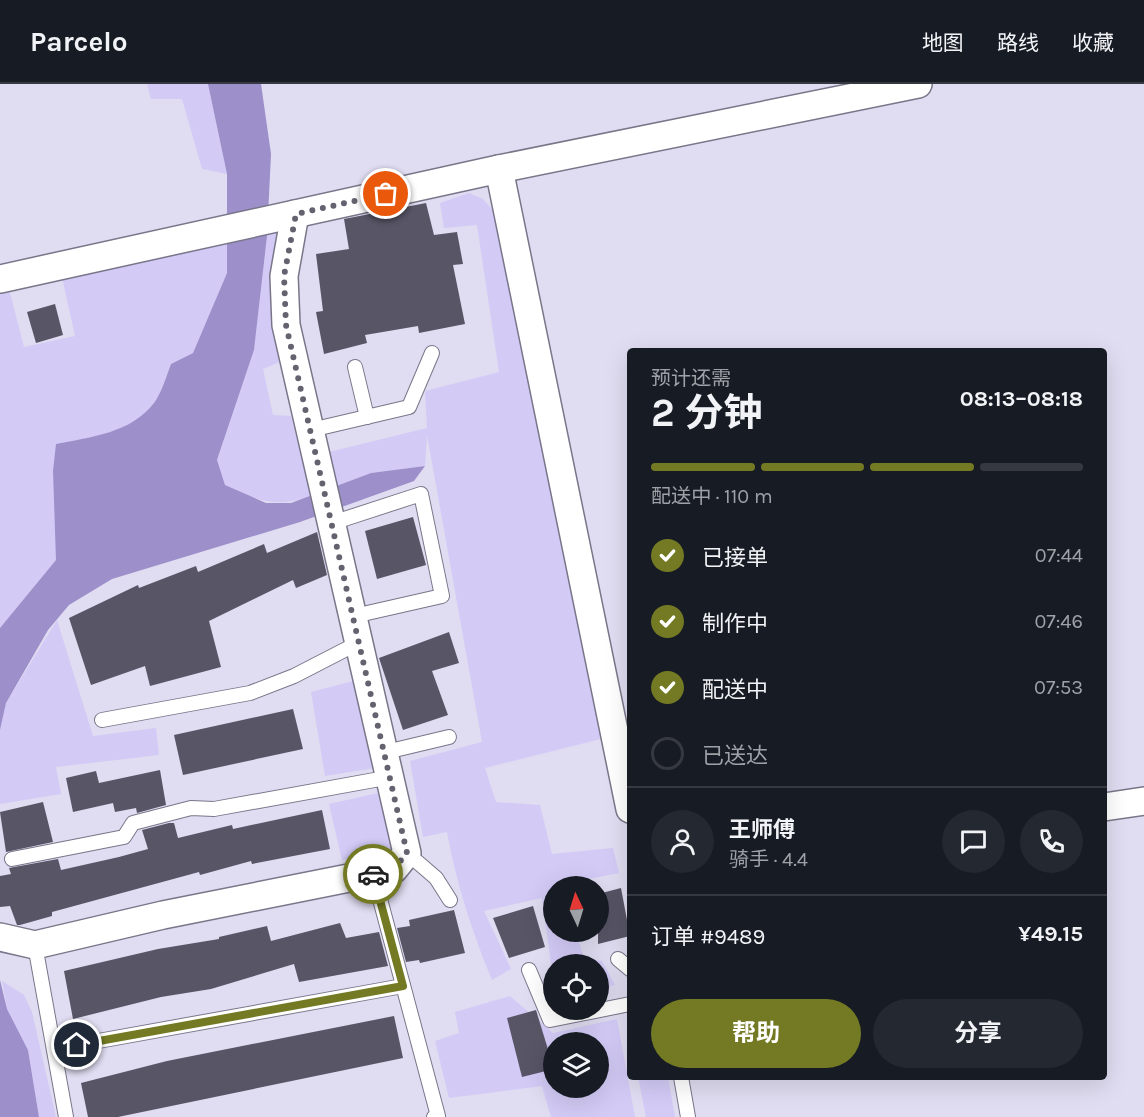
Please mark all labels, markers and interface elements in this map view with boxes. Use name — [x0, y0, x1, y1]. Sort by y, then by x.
text: Parcelo — [30, 25, 128, 58]
text: 地图 — [922, 31, 964, 55]
text: 路线 — [997, 31, 1039, 55]
text: 收藏 — [1072, 31, 1114, 55]
pin — [360, 168, 411, 219]
icon: bag — [369, 177, 402, 210]
text: 预计还需 — [651, 367, 731, 390]
text: 08:13–08:18 — [960, 386, 1083, 412]
text: 2 分钟 — [651, 390, 762, 436]
text: 配送中 · 110 m — [651, 485, 773, 508]
icon: check — [651, 539, 684, 572]
text: 07:44 — [1035, 544, 1083, 567]
text: 已接单 — [702, 545, 768, 571]
icon: check — [651, 605, 684, 638]
text: 07:46 — [1035, 610, 1083, 633]
text: 制作中 — [702, 611, 768, 637]
icon: check — [651, 671, 684, 704]
text: 07:53 — [1034, 676, 1083, 699]
text: 配送中 — [702, 677, 768, 703]
text: 已送达 — [702, 743, 768, 769]
button: person — [651, 810, 714, 873]
button: chat — [942, 810, 1005, 873]
button: phone — [1020, 810, 1083, 873]
text: 王师傅 — [729, 817, 795, 843]
courier — [343, 844, 403, 904]
text: 骑手 · 4.4 — [729, 848, 808, 871]
icon: car — [357, 858, 390, 891]
north arrow — [543, 876, 609, 942]
map controls — [543, 876, 609, 1098]
text: ¥49.15 — [1018, 921, 1083, 947]
text: 订单 #9489 — [651, 924, 765, 950]
button: locate — [543, 954, 609, 1020]
button: 帮助 — [651, 999, 861, 1068]
button: 分享 — [873, 999, 1083, 1068]
pin — [51, 1019, 102, 1070]
icon: home — [60, 1028, 93, 1061]
button: layers — [543, 1032, 609, 1098]

